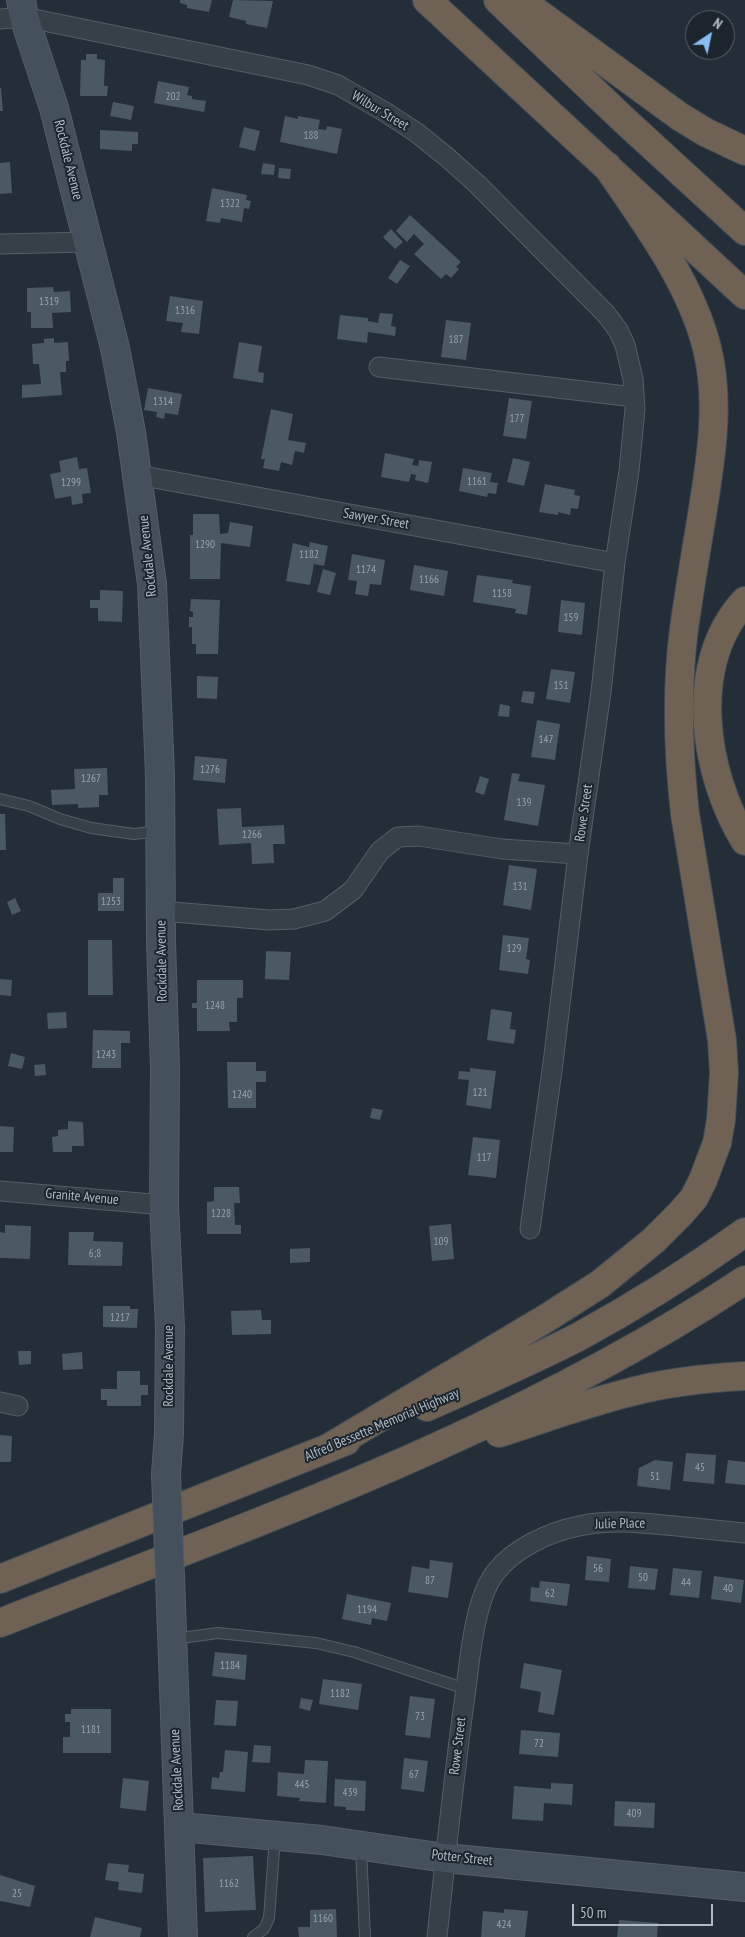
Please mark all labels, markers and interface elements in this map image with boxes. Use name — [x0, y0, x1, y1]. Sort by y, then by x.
north arrow — [685, 10, 735, 60]
text: N — [710, 14, 726, 33]
street label: Wilbur Street — [348, 87, 412, 135]
house number: 202 — [166, 90, 180, 104]
street label: Rockdale Avenue — [50, 118, 86, 202]
house number: 188 — [304, 129, 318, 143]
house number: 1322 — [220, 197, 240, 211]
house number: 1319 — [39, 295, 59, 309]
house number: 1316 — [175, 304, 195, 318]
house number: 187 — [449, 333, 463, 347]
house number: 1314 — [153, 395, 173, 409]
house number: 177 — [510, 412, 524, 426]
house number: 1161 — [467, 475, 487, 489]
house number: 1299 — [61, 476, 81, 490]
street label: Sawyer Street — [342, 505, 410, 533]
street label: Rockdale Avenue — [135, 514, 161, 598]
house number: 1290 — [195, 538, 215, 552]
house number: 1182 — [299, 548, 319, 562]
house number: 1174 — [356, 563, 376, 577]
house number: 1166 — [419, 573, 439, 587]
house number: 1158 — [492, 587, 512, 601]
house number: 159 — [564, 611, 578, 625]
house number: 151 — [554, 679, 568, 693]
house number: 147 — [539, 733, 553, 747]
house number: 1276 — [200, 763, 220, 777]
house number: 1267 — [81, 772, 101, 786]
street label: Rowe Street — [572, 783, 596, 843]
house number: 139 — [517, 796, 531, 810]
house number: 1266 — [242, 828, 262, 842]
house number: 131 — [513, 880, 527, 894]
house number: 1253 — [101, 895, 121, 909]
street label: Rockdale Avenue — [153, 920, 171, 1002]
house number: 129 — [507, 942, 521, 956]
house number: 1248 — [205, 999, 225, 1013]
house number: 1243 — [96, 1048, 116, 1062]
house number: 121 — [473, 1086, 487, 1100]
house number: 1240 — [232, 1088, 252, 1102]
house number: 117 — [477, 1151, 491, 1165]
street label: Granite Avenue — [45, 1185, 119, 1209]
house number: 1228 — [211, 1207, 231, 1221]
house number: 109 — [434, 1235, 448, 1249]
house number: 6;8 — [89, 1247, 101, 1261]
house number: 1217 — [110, 1311, 130, 1325]
street label: Rockdale Avenue — [161, 1325, 177, 1407]
street label: Alfred Bessette Memorial Highway — [302, 1385, 462, 1465]
house number: 45 — [695, 1461, 705, 1475]
house number: 51 — [650, 1470, 660, 1484]
street label: Julie Place — [595, 1515, 645, 1533]
house number: 56 — [593, 1562, 603, 1576]
house number: 50 — [638, 1571, 648, 1585]
house number: 87 — [425, 1574, 435, 1588]
house number: 44 — [681, 1576, 691, 1590]
house number: 40 — [723, 1582, 733, 1596]
house number: 62 — [545, 1587, 555, 1601]
house number: 1194 — [357, 1603, 377, 1617]
house number: 1184 — [220, 1659, 240, 1673]
house number: 1182 — [330, 1687, 350, 1701]
house number: 73 — [415, 1710, 425, 1724]
street label: Rowe Street — [446, 1716, 470, 1776]
house number: 1181 — [81, 1723, 101, 1737]
street label: Rockdale Avenue — [166, 1729, 188, 1811]
house number: 72 — [534, 1737, 544, 1751]
house number: 67 — [409, 1768, 419, 1782]
house number: 445 — [295, 1778, 309, 1792]
house number: 439 — [343, 1786, 357, 1800]
house number: 409 — [627, 1807, 641, 1821]
street label: Potter Street — [431, 1846, 493, 1870]
house number: 1162 — [219, 1877, 239, 1891]
house number: 25 — [12, 1887, 22, 1901]
scale bar — [575, 1894, 716, 1926]
text: 50 m — [580, 1903, 606, 1922]
house number: 1160 — [313, 1912, 333, 1926]
house number: 424 — [497, 1918, 511, 1932]

